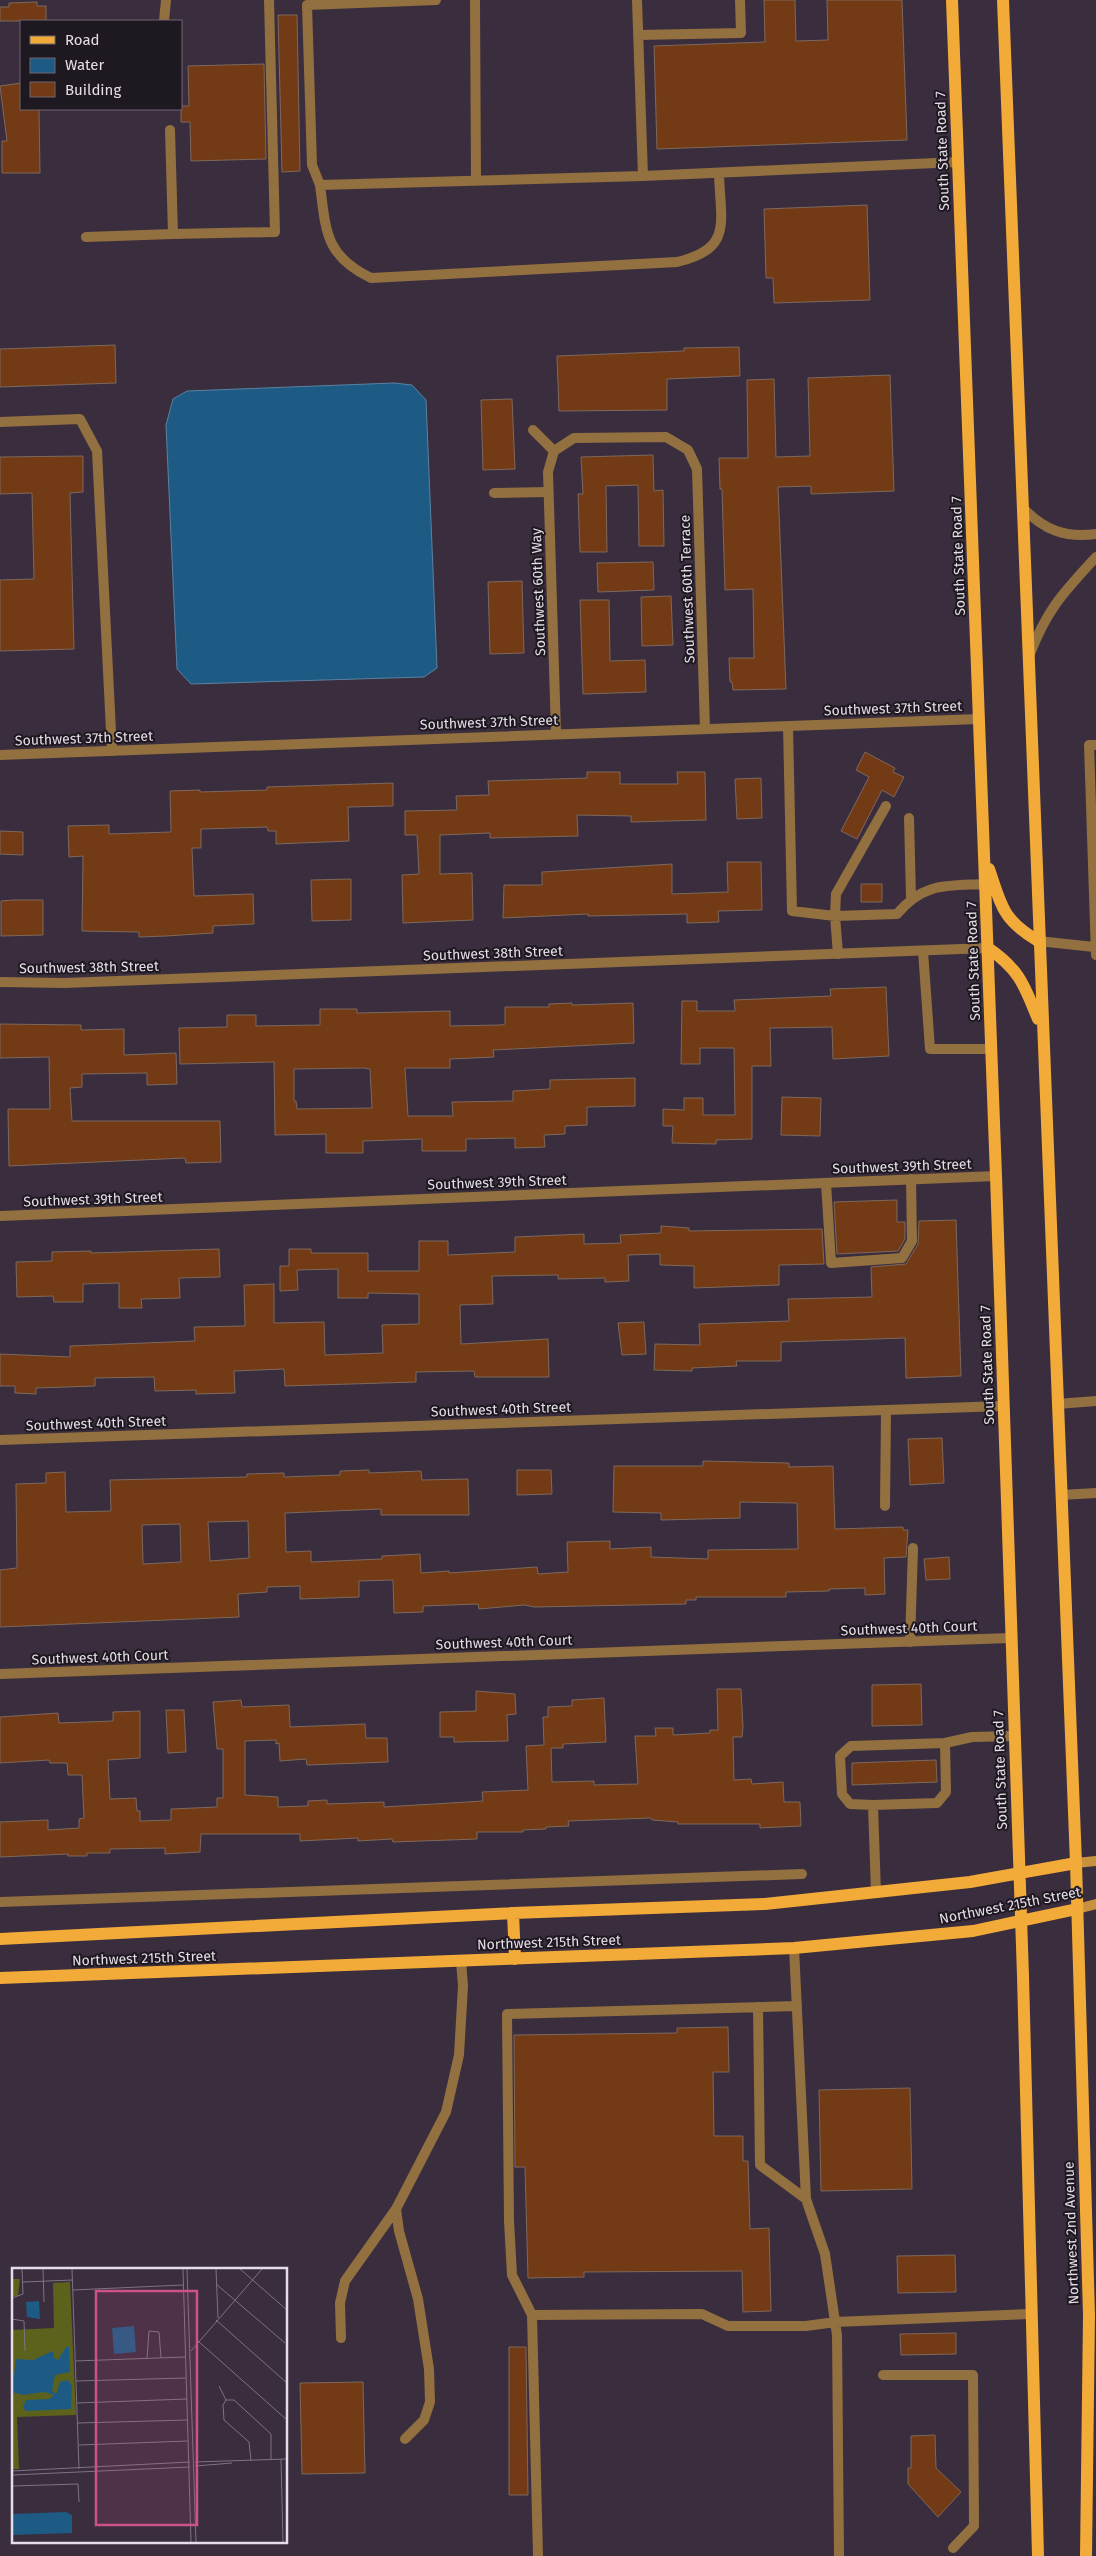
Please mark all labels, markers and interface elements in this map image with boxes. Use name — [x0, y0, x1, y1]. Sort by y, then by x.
legend — [20, 20, 182, 110]
text: Road — [65, 31, 100, 49]
text: Water — [65, 56, 104, 74]
text: Building — [65, 81, 121, 99]
street label: South State Road 7 — [932, 91, 953, 211]
street label: South State Road 7 — [948, 496, 969, 616]
street label: Southwest 60th Terrace — [676, 514, 699, 663]
street label: Southwest 60th Way — [528, 528, 549, 656]
street label: Southwest 37th Street — [824, 698, 963, 719]
street label: Southwest 37th Street — [420, 712, 559, 733]
street label: Southwest 37th Street — [15, 728, 154, 749]
street label: South State Road 7 — [963, 901, 984, 1021]
street label: Southwest 38th Street — [423, 943, 564, 964]
street label: Southwest 38th Street — [19, 958, 160, 977]
street label: Southwest 39th Street — [832, 1156, 973, 1177]
street label: Southwest 39th Street — [427, 1172, 568, 1193]
street label: Southwest 39th Street — [23, 1189, 164, 1210]
street label: South State Road 7 — [977, 1305, 998, 1425]
street label: Southwest 40th Street — [431, 1399, 572, 1420]
street label: Southwest 40th Street — [26, 1413, 167, 1434]
street label: Southwest 40th Court — [840, 1618, 979, 1639]
street label: Southwest 40th Court — [435, 1632, 574, 1653]
street label: Southwest 40th Court — [31, 1647, 170, 1668]
street label: South State Road 7 — [990, 1710, 1011, 1830]
street label: Northwest 215th Street — [938, 1883, 1083, 1928]
street label: Northwest 215th Street — [477, 1931, 622, 1954]
street label: Northwest 215th Street — [72, 1947, 217, 1970]
street label: Northwest 2nd Avenue — [1061, 2161, 1082, 2305]
inset map — [12, 2268, 288, 2544]

